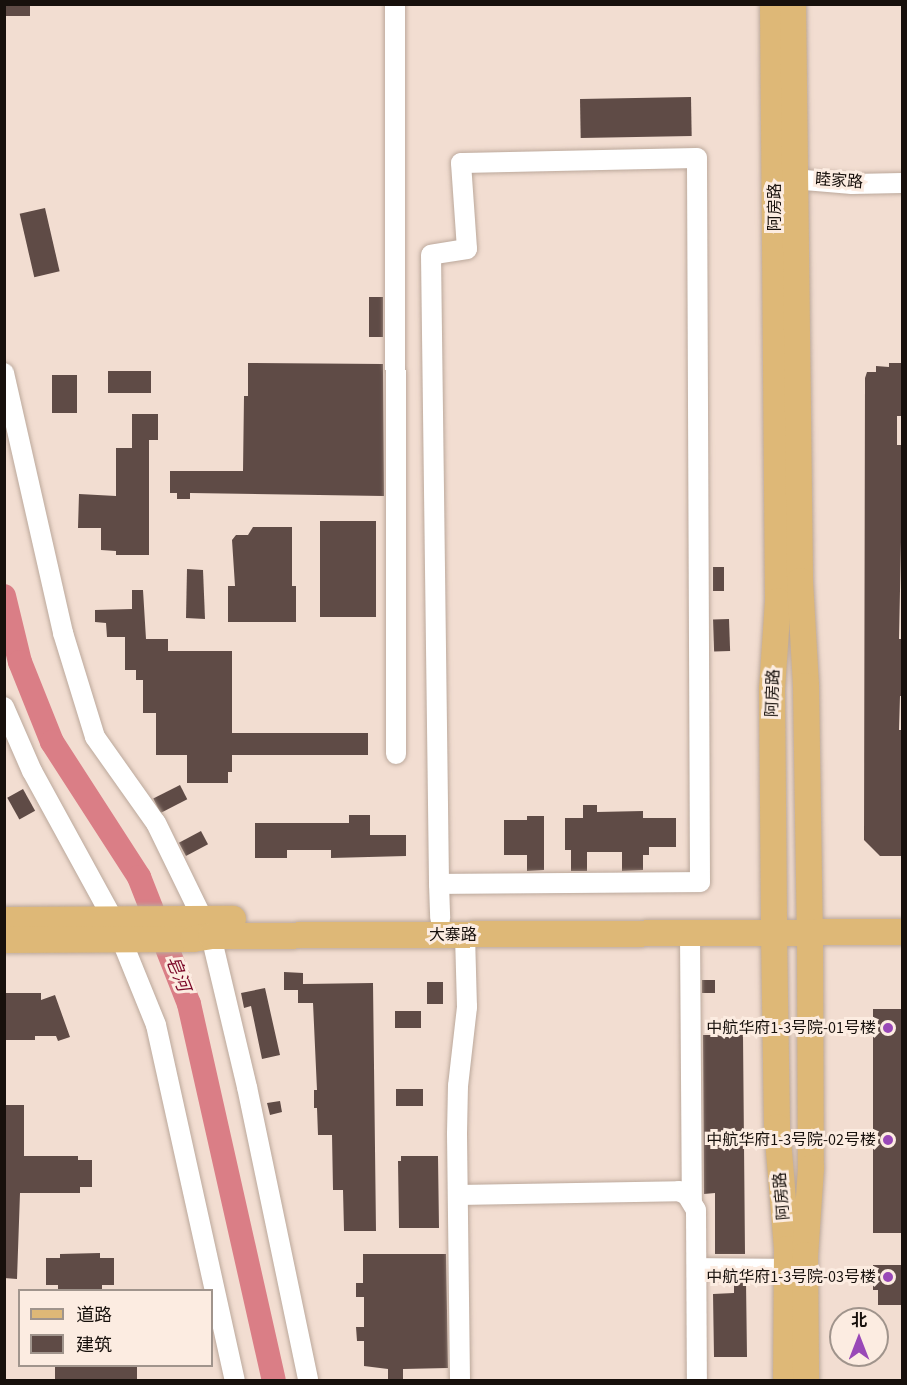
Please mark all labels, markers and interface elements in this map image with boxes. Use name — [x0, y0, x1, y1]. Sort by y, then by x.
street label: 睦家路 — [814, 170, 864, 192]
street label: 阿房路 — [765, 183, 785, 231]
street label: 阿房路 — [763, 669, 783, 717]
street label: 大寨路 — [429, 925, 477, 945]
water label: 皂河 — [160, 953, 194, 995]
place label: 中航华府1-3号院-01号楼 — [706, 1018, 876, 1038]
marker: 中航华府1-3号院-01号楼 — [881, 1021, 895, 1035]
place label: 中航华府1-3号院-02号楼 — [706, 1130, 876, 1150]
marker: 中航华府1-3号院-02号楼 — [881, 1133, 895, 1147]
street label: 阿房路 — [770, 1171, 794, 1221]
place label: 中航华府1-3号院-03号楼 — [706, 1267, 876, 1287]
marker: 中航华府1-3号院-03号楼 — [881, 1270, 895, 1284]
legend — [18, 1289, 213, 1367]
text: 道路 — [76, 1303, 112, 1328]
north arrow — [829, 1307, 889, 1367]
text: 北 — [851, 1310, 867, 1332]
text: 建筑 — [76, 1333, 112, 1358]

